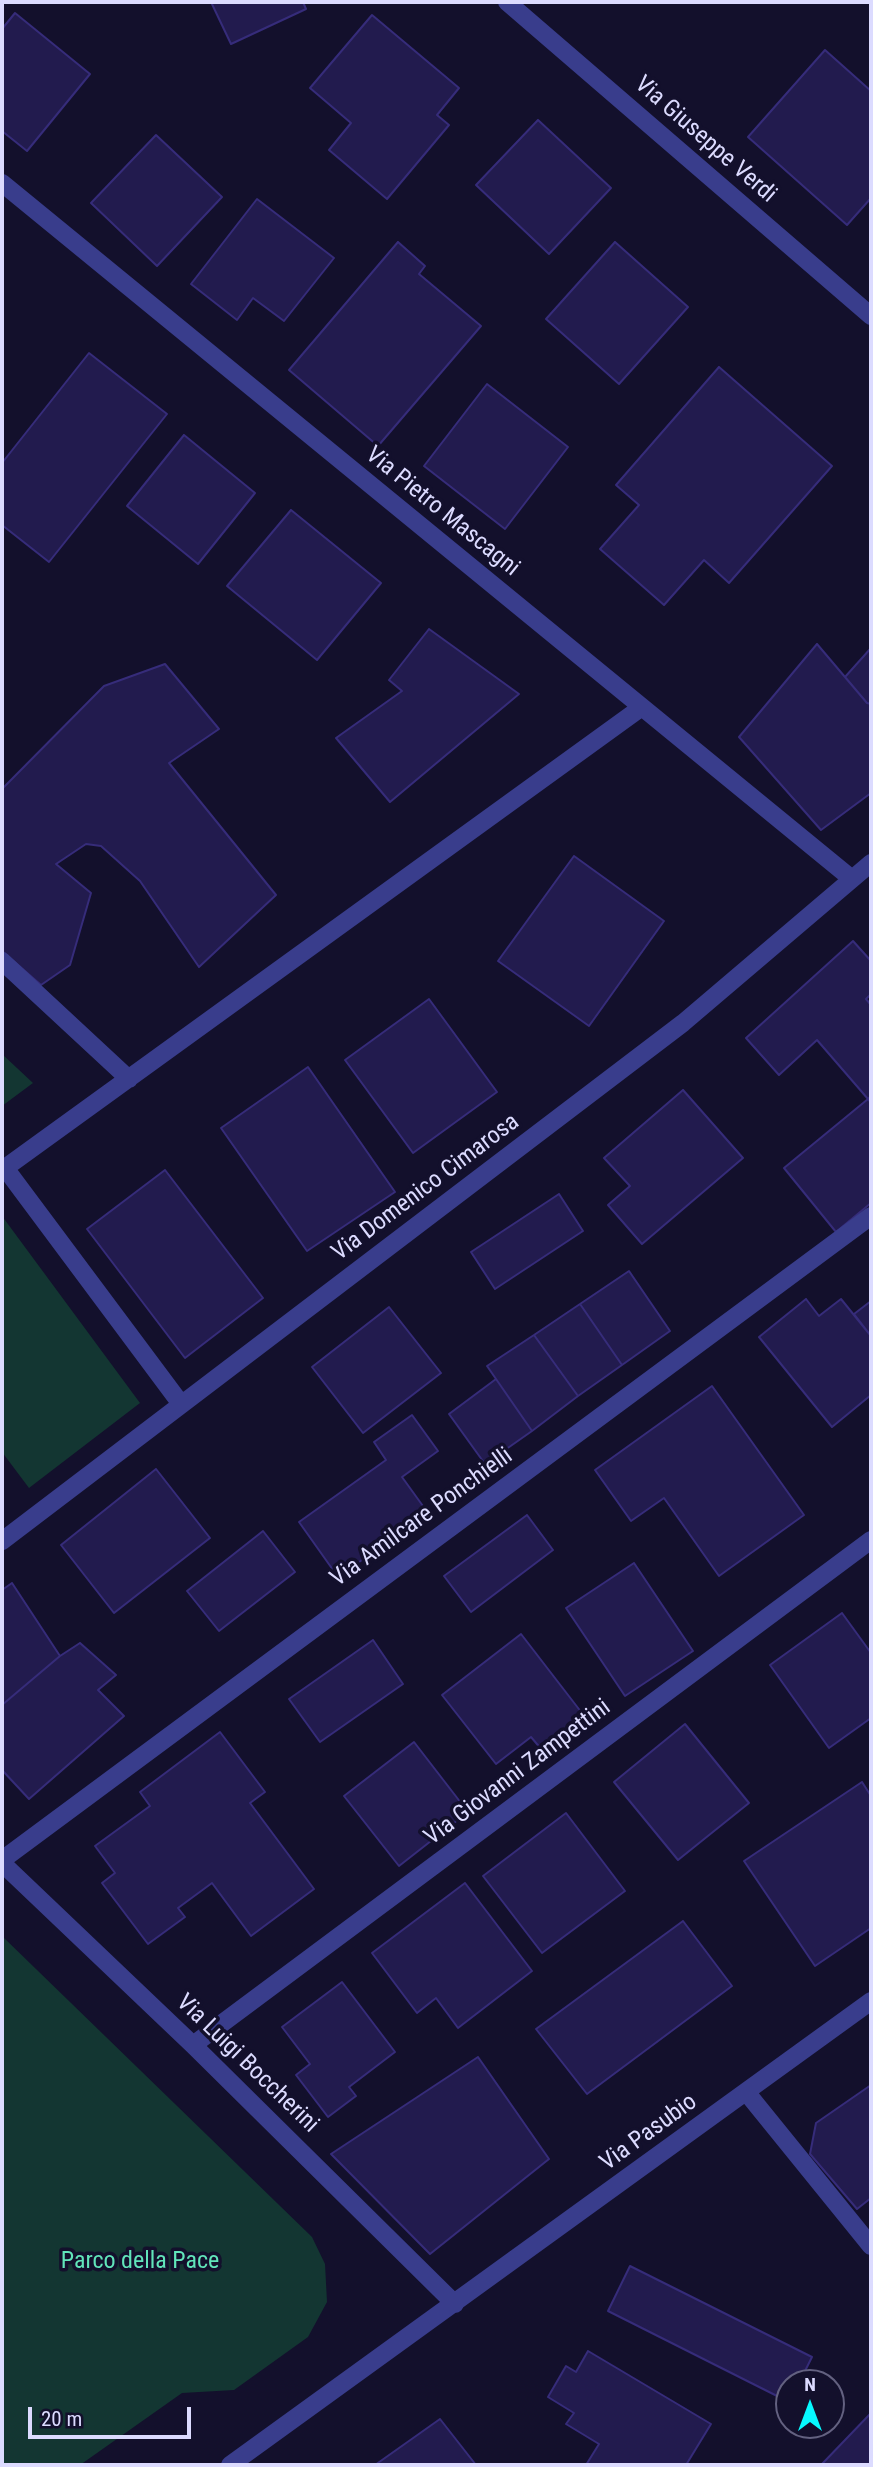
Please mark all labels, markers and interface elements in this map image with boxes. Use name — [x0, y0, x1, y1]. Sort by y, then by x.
street label: Via Giuseppe Verdi — [628, 71, 782, 209]
street label: Via Pietro Mascagni — [359, 441, 525, 583]
street label: Via Domenico Cimarosa — [327, 1108, 525, 1268]
street label: Via Amilcare Ponchielli — [325, 1442, 519, 1594]
street label: Via Giovanni Zampettini — [419, 1694, 617, 1852]
street label: Via Luigi Boccherini — [170, 1989, 324, 2139]
street label: Via Pasubio — [595, 2088, 703, 2178]
park label: Parco della Pace — [61, 2248, 219, 2276]
north arrow — [775, 2369, 845, 2439]
text: N — [804, 2373, 816, 2396]
scale bar — [32, 2394, 194, 2438]
text: 20 m — [41, 2407, 82, 2431]

